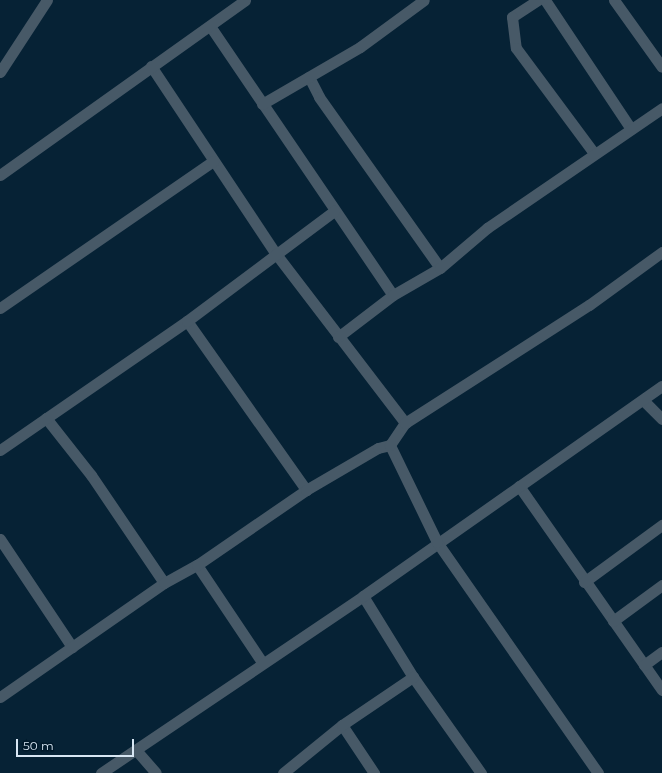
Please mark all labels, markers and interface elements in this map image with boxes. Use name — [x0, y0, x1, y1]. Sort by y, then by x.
scale bar — [18, 731, 136, 757]
text: 50 m — [23, 738, 54, 753]

